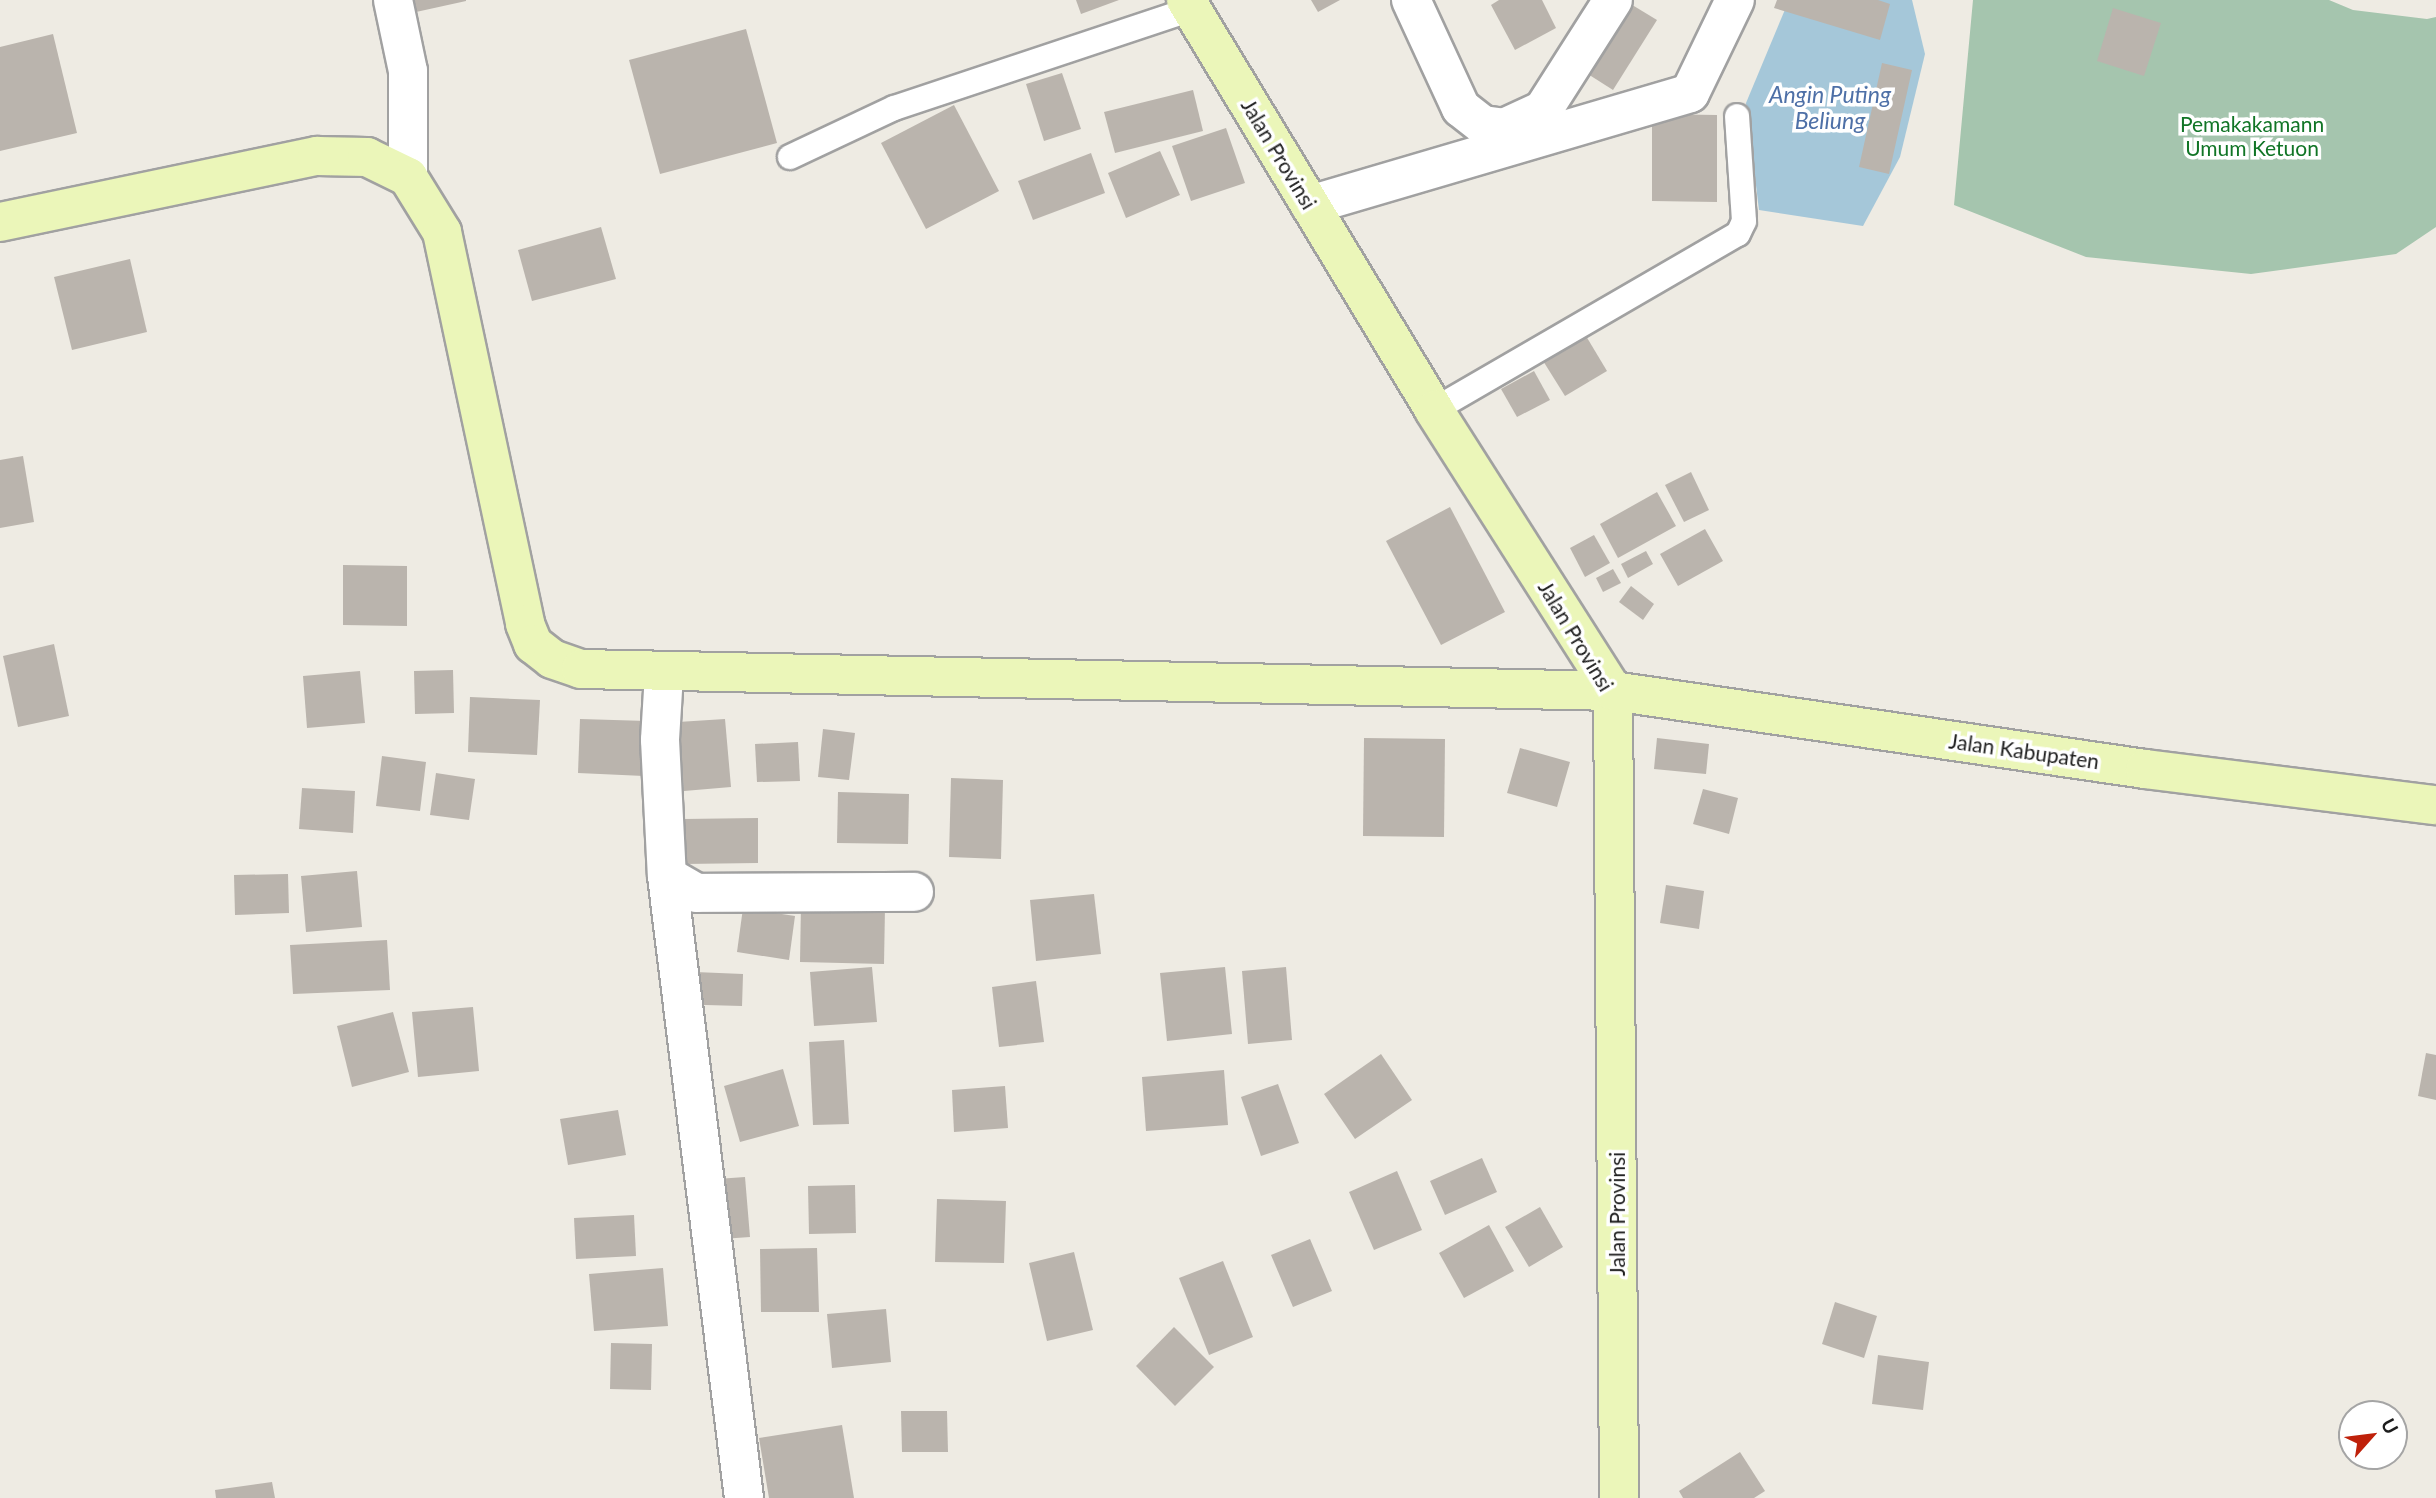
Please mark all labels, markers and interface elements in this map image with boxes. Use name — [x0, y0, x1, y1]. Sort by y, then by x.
water label: Angin Puting Beliung — [1769, 80, 1891, 134]
street label: Jalan Provinsi — [1236, 94, 1322, 214]
park label: Pemakakamann Umum Ketuon — [2180, 111, 2324, 161]
street label: Jalan Provinsi — [1533, 576, 1619, 696]
street label: Jalan Kabupaten — [1947, 728, 2101, 774]
street label: Jalan Provinsi — [1604, 1152, 1630, 1276]
north arrow — [2338, 1400, 2408, 1470]
text: U — [2377, 1414, 2404, 1437]

